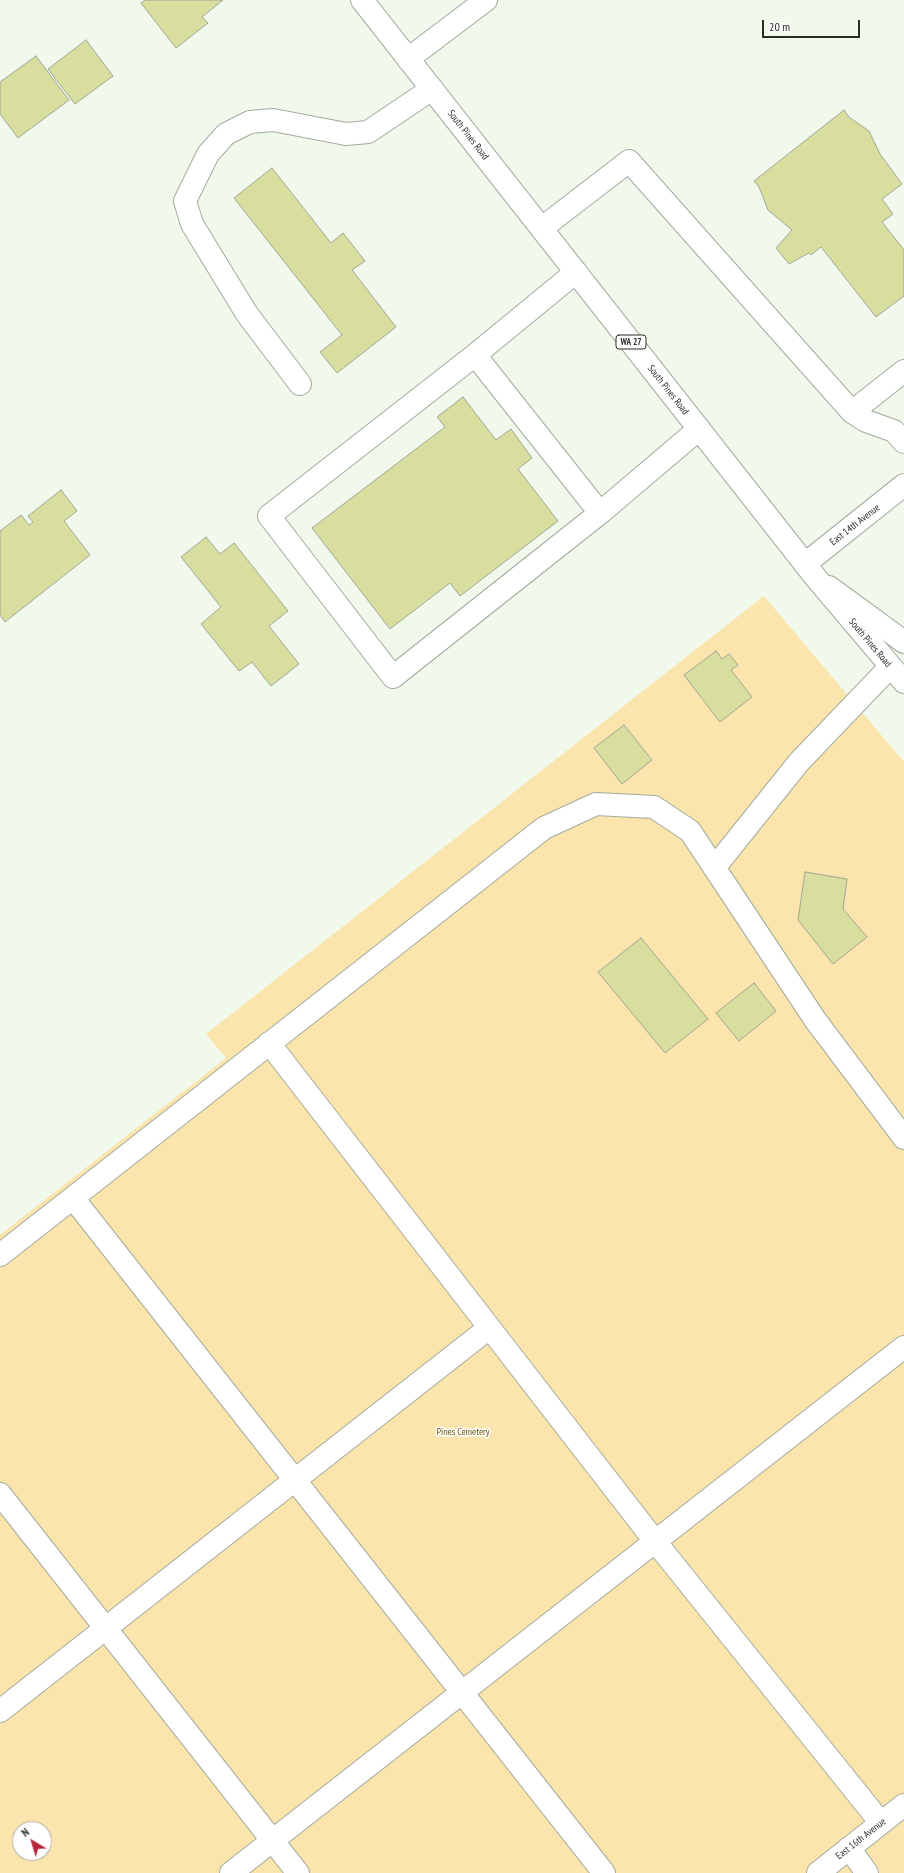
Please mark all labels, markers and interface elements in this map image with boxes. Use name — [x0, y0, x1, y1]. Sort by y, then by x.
scale bar — [764, 12, 862, 38]
text: 20 m — [769, 19, 790, 34]
street label: South Pines Road — [445, 108, 491, 162]
road number: WA 27 — [616, 335, 646, 349]
street label: South Pines Road — [645, 363, 691, 417]
street label: East 14th Avenue — [828, 502, 882, 548]
street label: South Pines Road — [846, 616, 894, 670]
park label: Pines Cemetery — [436, 1426, 490, 1438]
street label: East 16th Avenue — [834, 1816, 888, 1862]
north arrow — [12, 1821, 52, 1861]
text: N — [19, 1825, 32, 1840]

